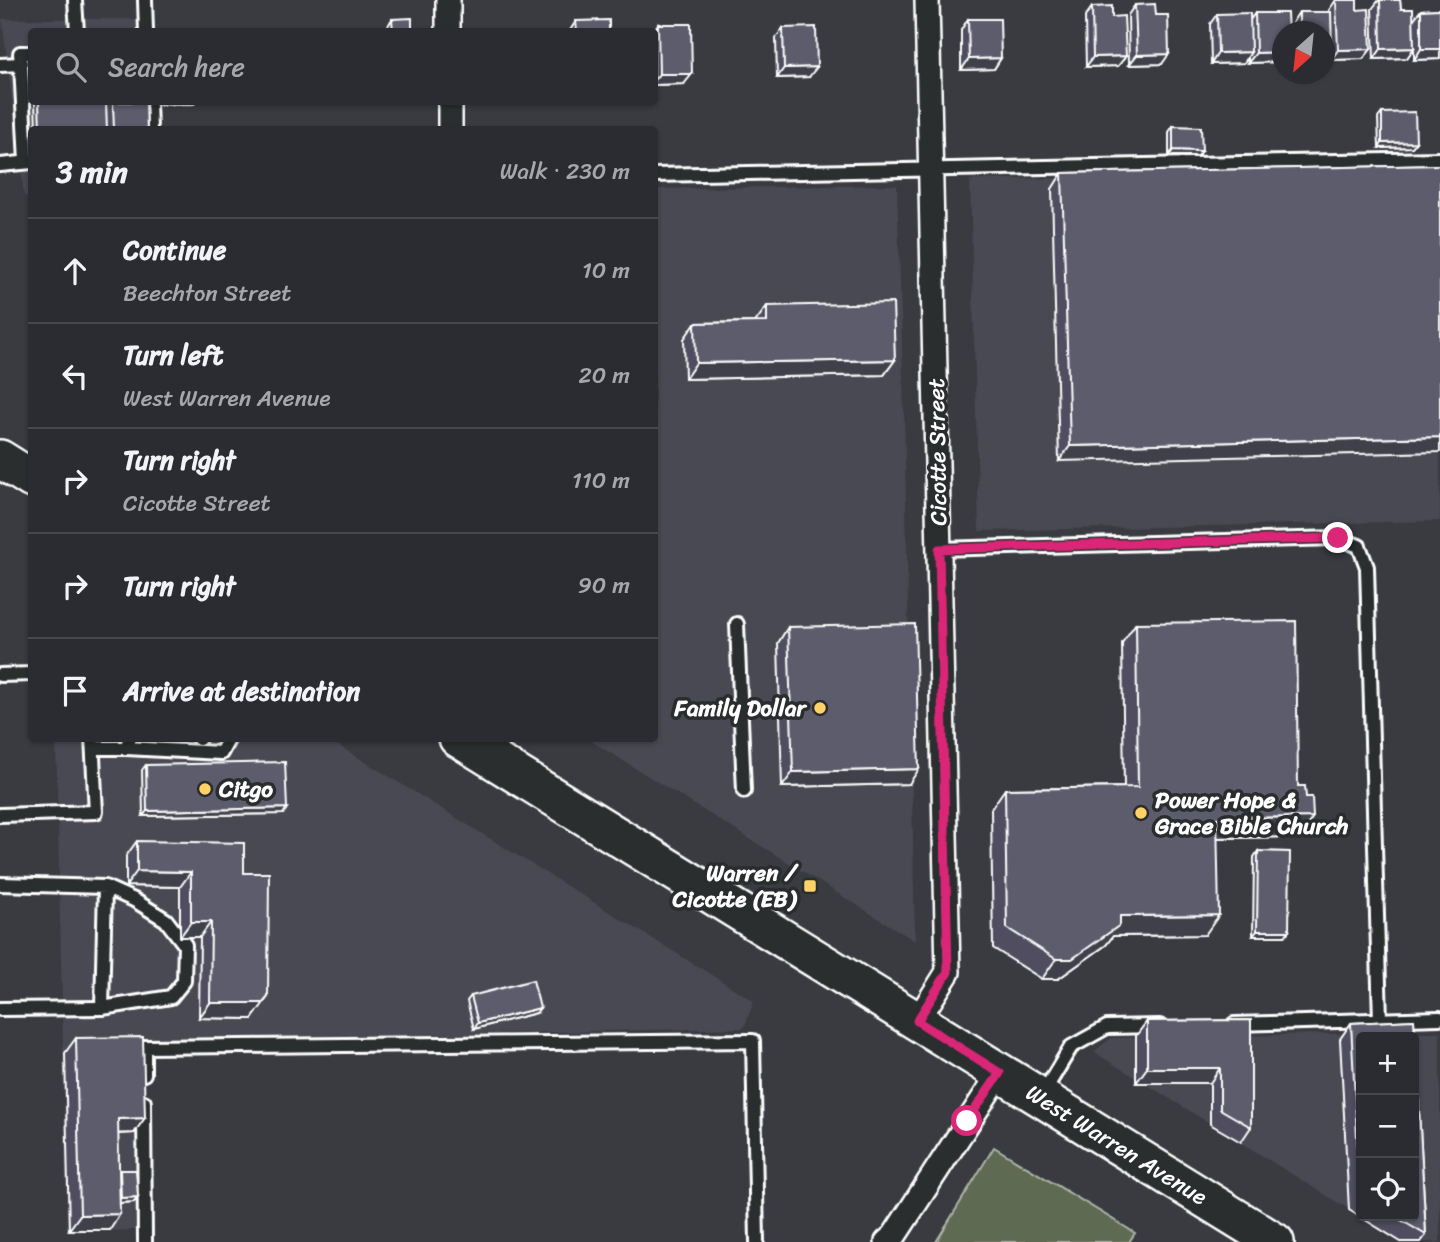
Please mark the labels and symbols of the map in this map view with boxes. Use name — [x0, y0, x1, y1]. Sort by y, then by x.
north arrow — [1272, 21, 1335, 84]
street label: Cicotte Street — [916, 378, 959, 526]
route end — [1322, 522, 1353, 553]
place label: Family Dollar — [673, 688, 808, 729]
marker: Family Dollar — [812, 700, 828, 716]
place label: Citgo — [218, 769, 273, 810]
place label: Power Hope & Grace Bible Church — [1154, 780, 1348, 847]
marker: Citgo — [197, 781, 213, 797]
marker: Power Hope & Grace Bible Church — [1133, 805, 1149, 821]
place label: Warren / Cicotte (EB) — [672, 853, 800, 920]
marker: Warren / Cicotte (EB) — [802, 878, 818, 894]
street label: West Warren Avenue — [1017, 1073, 1216, 1217]
route start — [951, 1105, 982, 1136]

